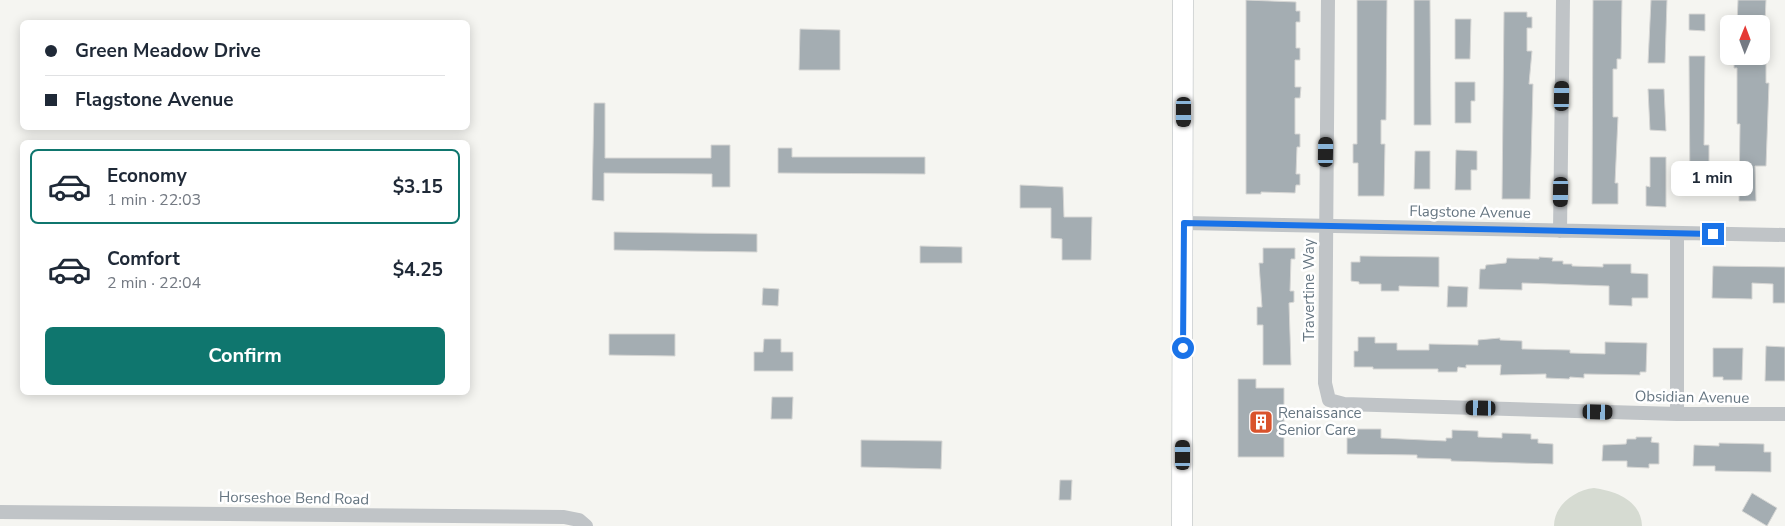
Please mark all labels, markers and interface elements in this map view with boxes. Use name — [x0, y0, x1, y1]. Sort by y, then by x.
north arrow — [1720, 15, 1770, 65]
map controls — [1720, 15, 1770, 65]
text: Green Meadow Drive — [75, 38, 261, 64]
car — [1554, 81, 1569, 111]
text: Flagstone Avenue — [75, 87, 234, 113]
car — [1176, 97, 1191, 127]
car — [1318, 137, 1333, 167]
callout: 1 min — [1672, 162, 1754, 196]
text: Economy — [107, 163, 187, 189]
icon: car — [47, 164, 92, 209]
text: 1 min — [1691, 167, 1733, 189]
text: $3.15 — [393, 174, 443, 200]
car — [1553, 177, 1568, 207]
text: 1 min · 22:03 — [107, 189, 201, 211]
street label: Flagstone Avenue — [1409, 201, 1531, 223]
route end — [1702, 223, 1724, 245]
street label: Travertine Way — [1299, 238, 1319, 341]
text: Comfort — [107, 246, 180, 272]
icon: car — [47, 247, 92, 292]
text: $4.25 — [393, 257, 443, 283]
text: 2 min · 22:04 — [107, 272, 201, 294]
button: Confirm — [45, 327, 445, 385]
route start — [1172, 337, 1194, 359]
street label: Obsidian Avenue — [1635, 386, 1749, 408]
car — [1465, 400, 1496, 416]
place label: Renaissance Senior Care — [1278, 403, 1361, 440]
car — [1582, 404, 1613, 420]
building icon: Renaissance Senior Care — [1248, 409, 1274, 435]
car — [1175, 440, 1190, 470]
street label: Horseshoe Bend Road — [219, 487, 369, 509]

